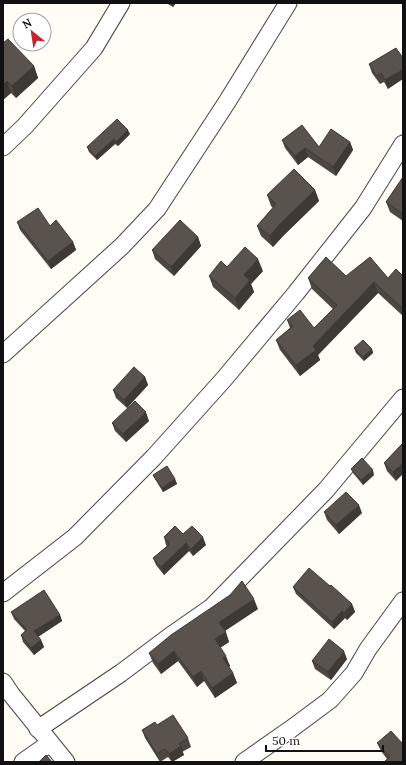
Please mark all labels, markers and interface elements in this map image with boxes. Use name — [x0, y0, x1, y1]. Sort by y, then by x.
north arrow — [12, 12, 52, 52]
text: N — [20, 15, 35, 32]
scale bar — [266, 727, 383, 753]
text: 50 m — [272, 733, 300, 748]

